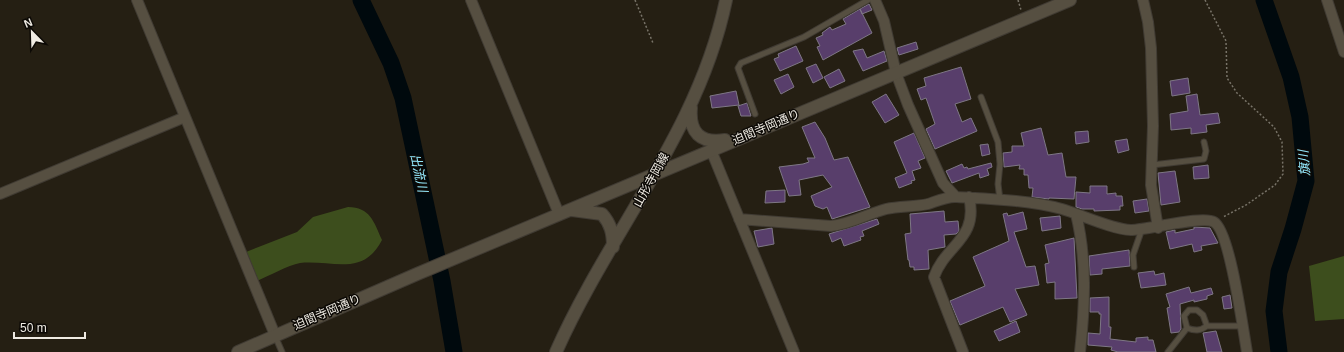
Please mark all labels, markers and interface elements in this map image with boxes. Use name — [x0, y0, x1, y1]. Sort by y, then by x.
north arrow — [12, 12, 52, 52]
text: N — [22, 16, 34, 30]
street label: 迫間寺岡通り — [730, 106, 802, 148]
water label: 旗川 — [1295, 148, 1312, 176]
street label: 山形寺岡線 — [630, 150, 672, 210]
water label: 出流川 — [408, 152, 431, 196]
street label: 迫間寺岡通り — [291, 291, 363, 333]
scale bar — [14, 314, 85, 340]
text: 50 m — [20, 321, 47, 335]

